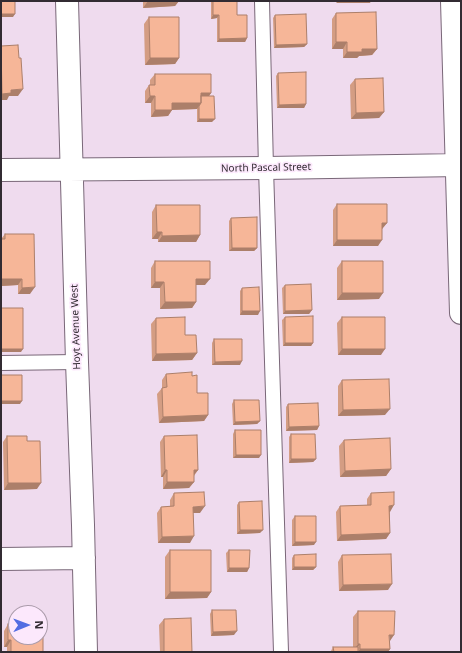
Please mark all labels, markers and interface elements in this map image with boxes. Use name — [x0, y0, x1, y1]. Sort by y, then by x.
street label: North Pascal Street — [221, 161, 311, 175]
street label: Hoyt Avenue West — [69, 284, 83, 370]
north arrow — [8, 605, 48, 645]
text: N — [32, 620, 47, 629]

